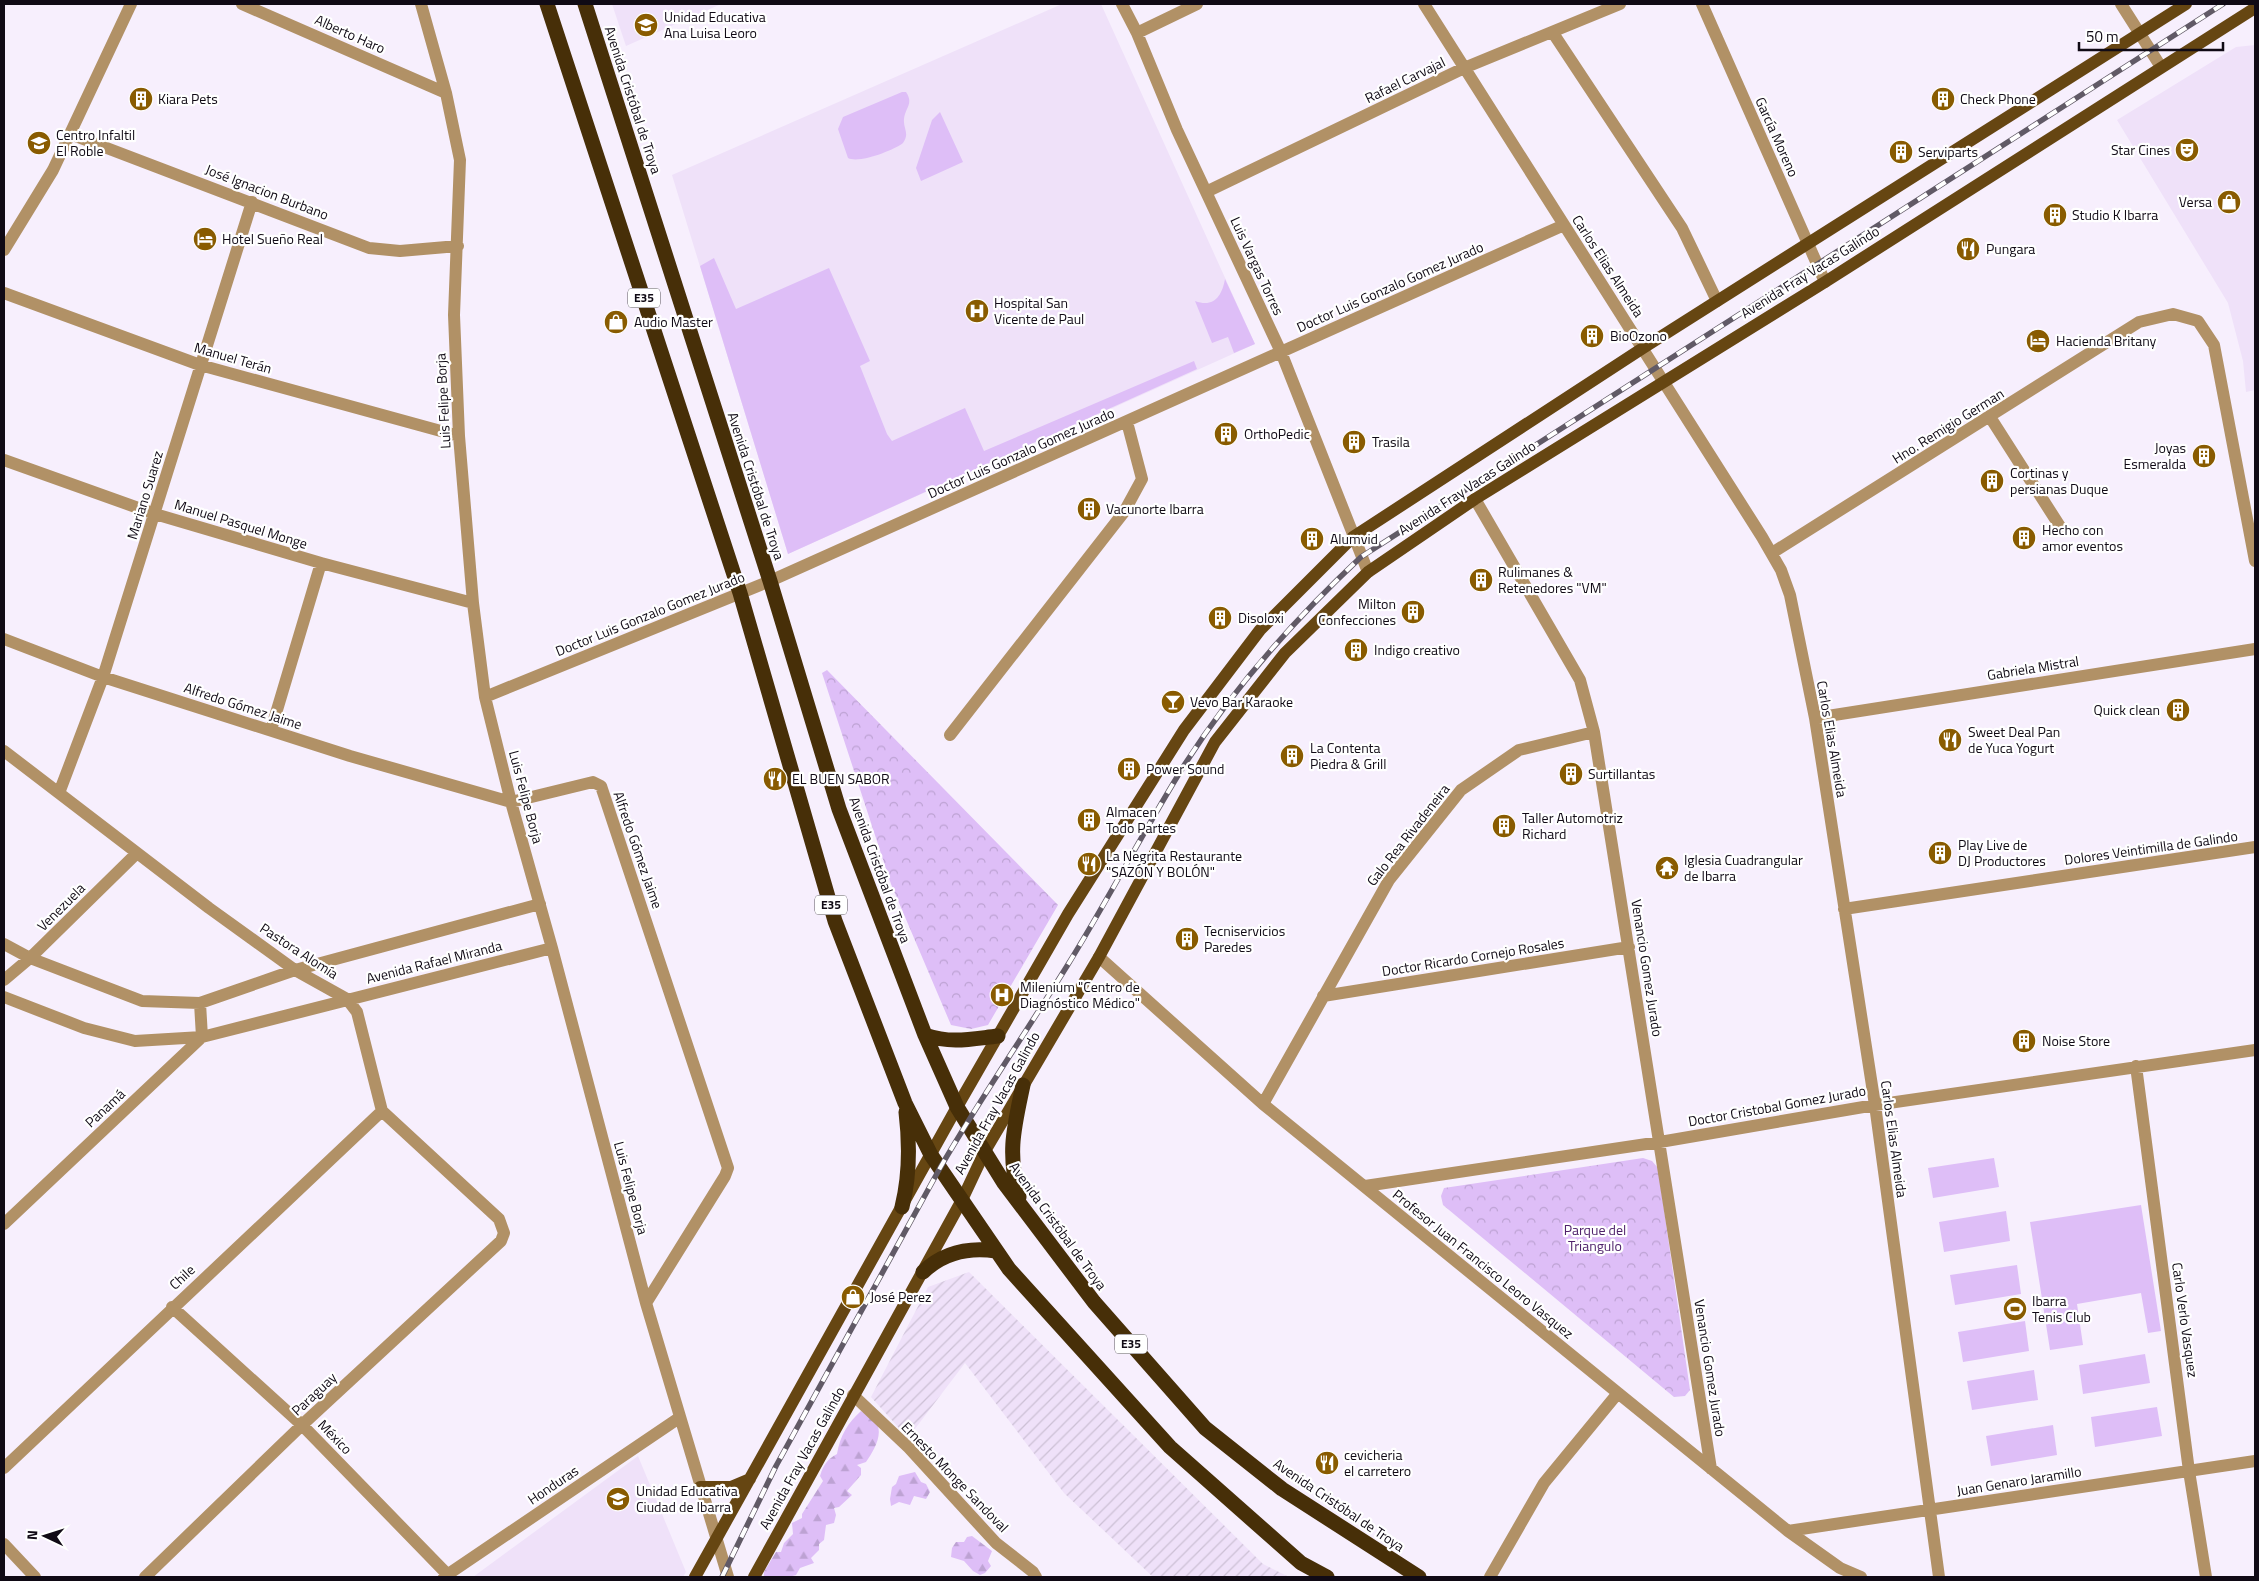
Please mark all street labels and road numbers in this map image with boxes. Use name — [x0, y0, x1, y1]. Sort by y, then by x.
street label: Alberto Haro — [312, 9, 389, 58]
street label: Avenida Cristóbal de Troya — [600, 23, 667, 176]
street label: Rafael Carvajal — [1361, 51, 1449, 108]
street label: García Moreno — [1751, 94, 1804, 180]
street label: José Ignacion Burbano — [203, 158, 332, 225]
street label: Carlos Elias Almeida — [1567, 210, 1649, 321]
street label: Luis Vargas Torres — [1225, 213, 1290, 319]
street label: Avenida Fray Vacas Galindo — [1736, 220, 1883, 323]
street label: Doctor Luis Gonzalo Gomez Jurado — [1293, 236, 1487, 337]
road number: E35 — [628, 288, 660, 308]
street label: Manuel Terán — [192, 336, 274, 379]
street label: Luis Felipe Borja — [430, 353, 455, 449]
street label: Hno. Remigio German — [1888, 383, 2008, 468]
street label: Doctor Luis Gonzalo Gomez Jurado — [924, 402, 1118, 503]
street label: Avenida Cristóbal de Troya — [723, 409, 790, 562]
street label: Avenida Fray Vacas Galindo — [1394, 435, 1540, 540]
street label: Mariano Suarez — [121, 448, 168, 542]
street label: Manuel Pasquel Monge — [172, 493, 310, 554]
street label: Doctor Luis Gonzalo Gomez Jurado — [552, 566, 748, 661]
street label: Gabriela Mistral — [1986, 650, 2080, 685]
street label: Alfredo Gómez Jaime — [181, 677, 305, 735]
street label: Carlos Elias Almeida — [1812, 679, 1853, 799]
street label: Luis Felipe Borja — [504, 748, 549, 846]
street label: Galo Rea Rivadeneira — [1361, 779, 1454, 890]
street label: Alfredo Gómez Jaime — [609, 788, 668, 911]
street label: Avenida Cristóbal de Troya — [844, 794, 917, 946]
street label: Dolores Veintimilla de Galindo — [2063, 825, 2239, 870]
street label: Venezuela — [32, 878, 89, 935]
road number: E35 — [815, 896, 847, 914]
street label: Venancio Gomez Jurado — [1626, 898, 1669, 1038]
street label: Pastora Alomía — [256, 917, 343, 984]
street label: Doctor Ricardo Cornejo Rosales — [1380, 932, 1566, 981]
street label: Avenida Rafael Miranda — [364, 934, 504, 989]
street label: Avenida Fray Vacas Galindo — [949, 1028, 1045, 1178]
street label: Carlos Elias Almeida — [1876, 1079, 1913, 1199]
street label: Doctor Cristobal Gomez Jurado — [1686, 1080, 1867, 1131]
street label: Panamá — [80, 1083, 130, 1132]
street label: Luis Felipe Borja — [609, 1139, 654, 1237]
street label: Avenida Cristóbal de Troya — [1005, 1157, 1112, 1294]
street label: Profesor Juan Francisco Leoro Vasquez — [1388, 1184, 1578, 1343]
street label: Chile — [164, 1259, 199, 1294]
street label: Carlo Verlo Vasquez — [2167, 1261, 2204, 1379]
street label: Venancio Gomez Jurado — [1689, 1298, 1732, 1438]
road number: E35 — [1115, 1335, 1147, 1354]
street label: Paraguay — [286, 1367, 341, 1420]
street label: Avenida Fray Vacas Galindo — [754, 1383, 850, 1533]
street label: México — [313, 1414, 357, 1459]
street label: Ernesto Monge Sandoval — [897, 1417, 1014, 1537]
street label: Avenida Cristóbal de Troya — [1270, 1453, 1409, 1556]
street label: Honduras — [523, 1460, 582, 1509]
street label: Juan Genaro Jaramillo — [1955, 1460, 2083, 1501]

